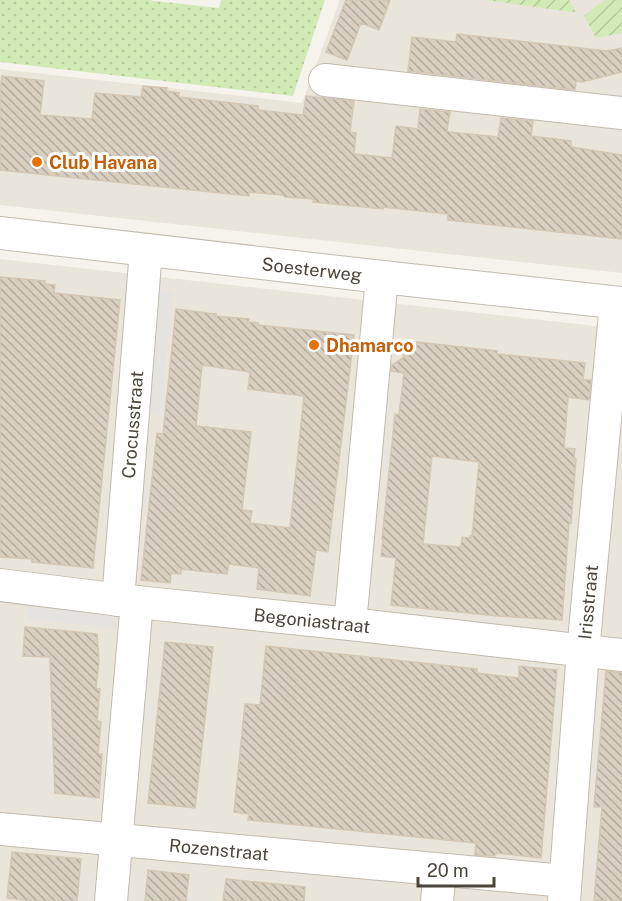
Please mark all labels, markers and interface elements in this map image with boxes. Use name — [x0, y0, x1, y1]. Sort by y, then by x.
place label: Club Havana — [49, 152, 157, 173]
marker: Club Havana — [30, 155, 44, 169]
street label: Soesterweg — [261, 253, 363, 285]
place label: Dhamarco — [326, 335, 414, 356]
marker: Dhamarco — [307, 338, 321, 352]
street label: Crocusstraat — [117, 370, 147, 479]
street label: Irisstraat — [574, 564, 602, 640]
street label: Begoniastraat — [253, 604, 372, 637]
street label: Rozenstraat — [168, 834, 270, 864]
scale bar — [418, 850, 494, 888]
text: 20 m — [427, 860, 469, 881]

